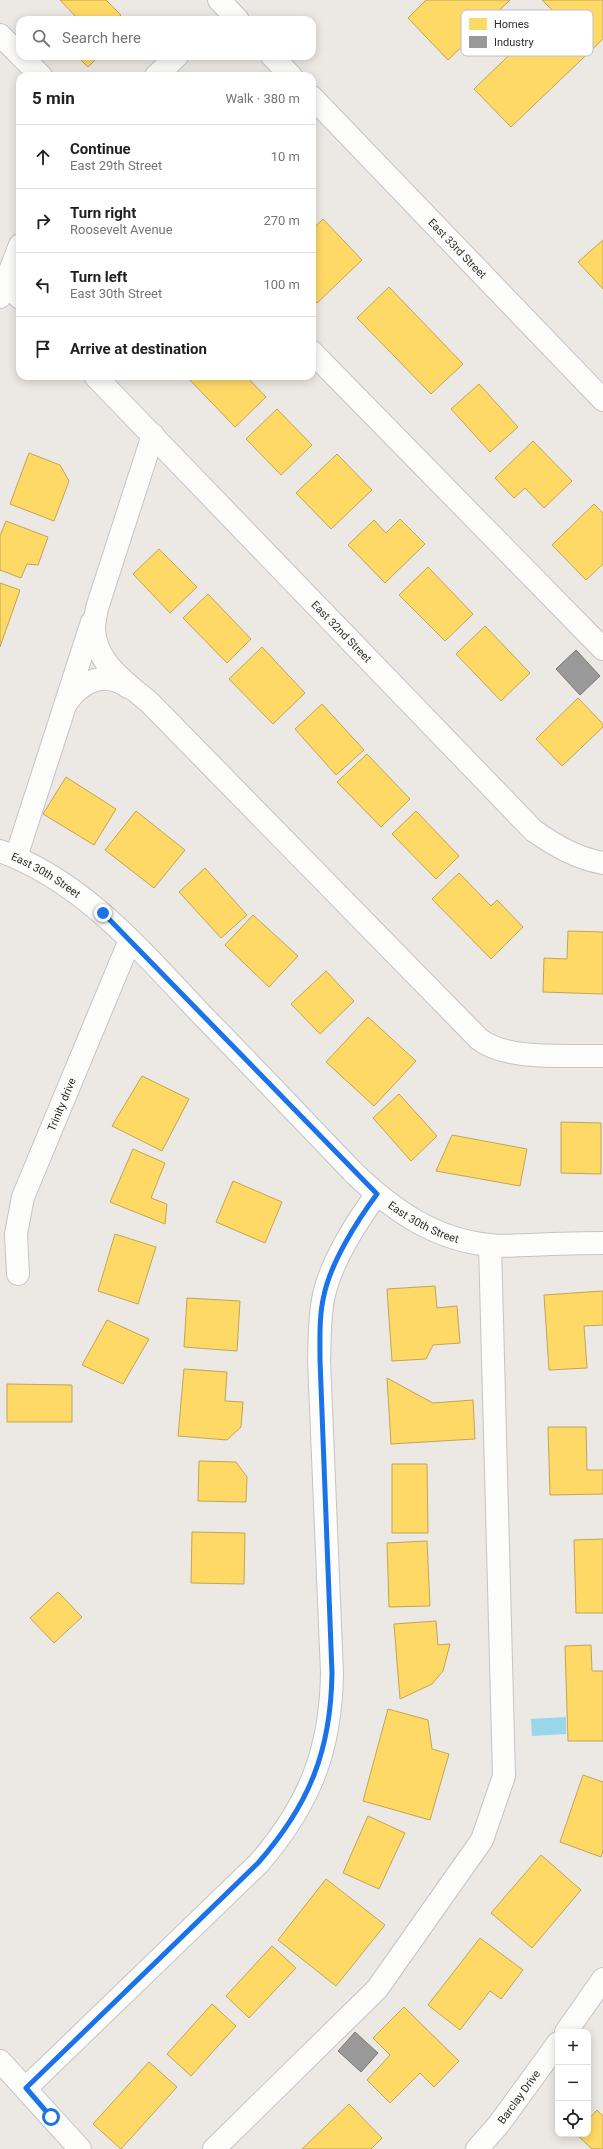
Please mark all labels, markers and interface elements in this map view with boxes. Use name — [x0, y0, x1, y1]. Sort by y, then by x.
legend — [461, 10, 593, 56]
search box — [16, 16, 316, 60]
text: Homes — [494, 18, 530, 31]
icon: search — [30, 27, 52, 49]
text: Search here — [62, 29, 141, 47]
text: Industry — [494, 36, 534, 49]
text: 5 min — [32, 88, 75, 108]
text: Walk · 380 m — [225, 91, 300, 106]
text: Continue — [70, 140, 131, 158]
icon: ahead — [32, 146, 54, 168]
text: 10 m — [271, 149, 300, 164]
text: East 29th Street — [70, 158, 162, 173]
text: Turn right — [70, 204, 136, 222]
icon: right — [32, 210, 54, 232]
text: 270 m — [263, 213, 300, 228]
street label: East 33rd Street — [425, 216, 489, 282]
text: Roosevelt Avenue — [70, 222, 173, 237]
text: Turn left — [70, 268, 127, 286]
icon: left — [32, 274, 54, 296]
text: 100 m — [263, 277, 300, 292]
text: East 30th Street — [70, 286, 162, 301]
icon: arrive — [32, 338, 54, 360]
text: Arrive at destination — [70, 340, 207, 358]
street label: East 32nd Street — [308, 598, 374, 666]
street label: East 30th Street — [9, 850, 83, 901]
route end — [94, 904, 112, 922]
street label: Trinity drive — [45, 1076, 79, 1133]
street label: East 30th Street — [385, 1199, 461, 1246]
map controls — [555, 2029, 591, 2137]
button: + — [555, 2029, 591, 2065]
button: − — [555, 2065, 591, 2101]
street label: Barclay Drive — [495, 2067, 543, 2127]
button: locate — [555, 2101, 591, 2137]
route start — [42, 2108, 60, 2126]

